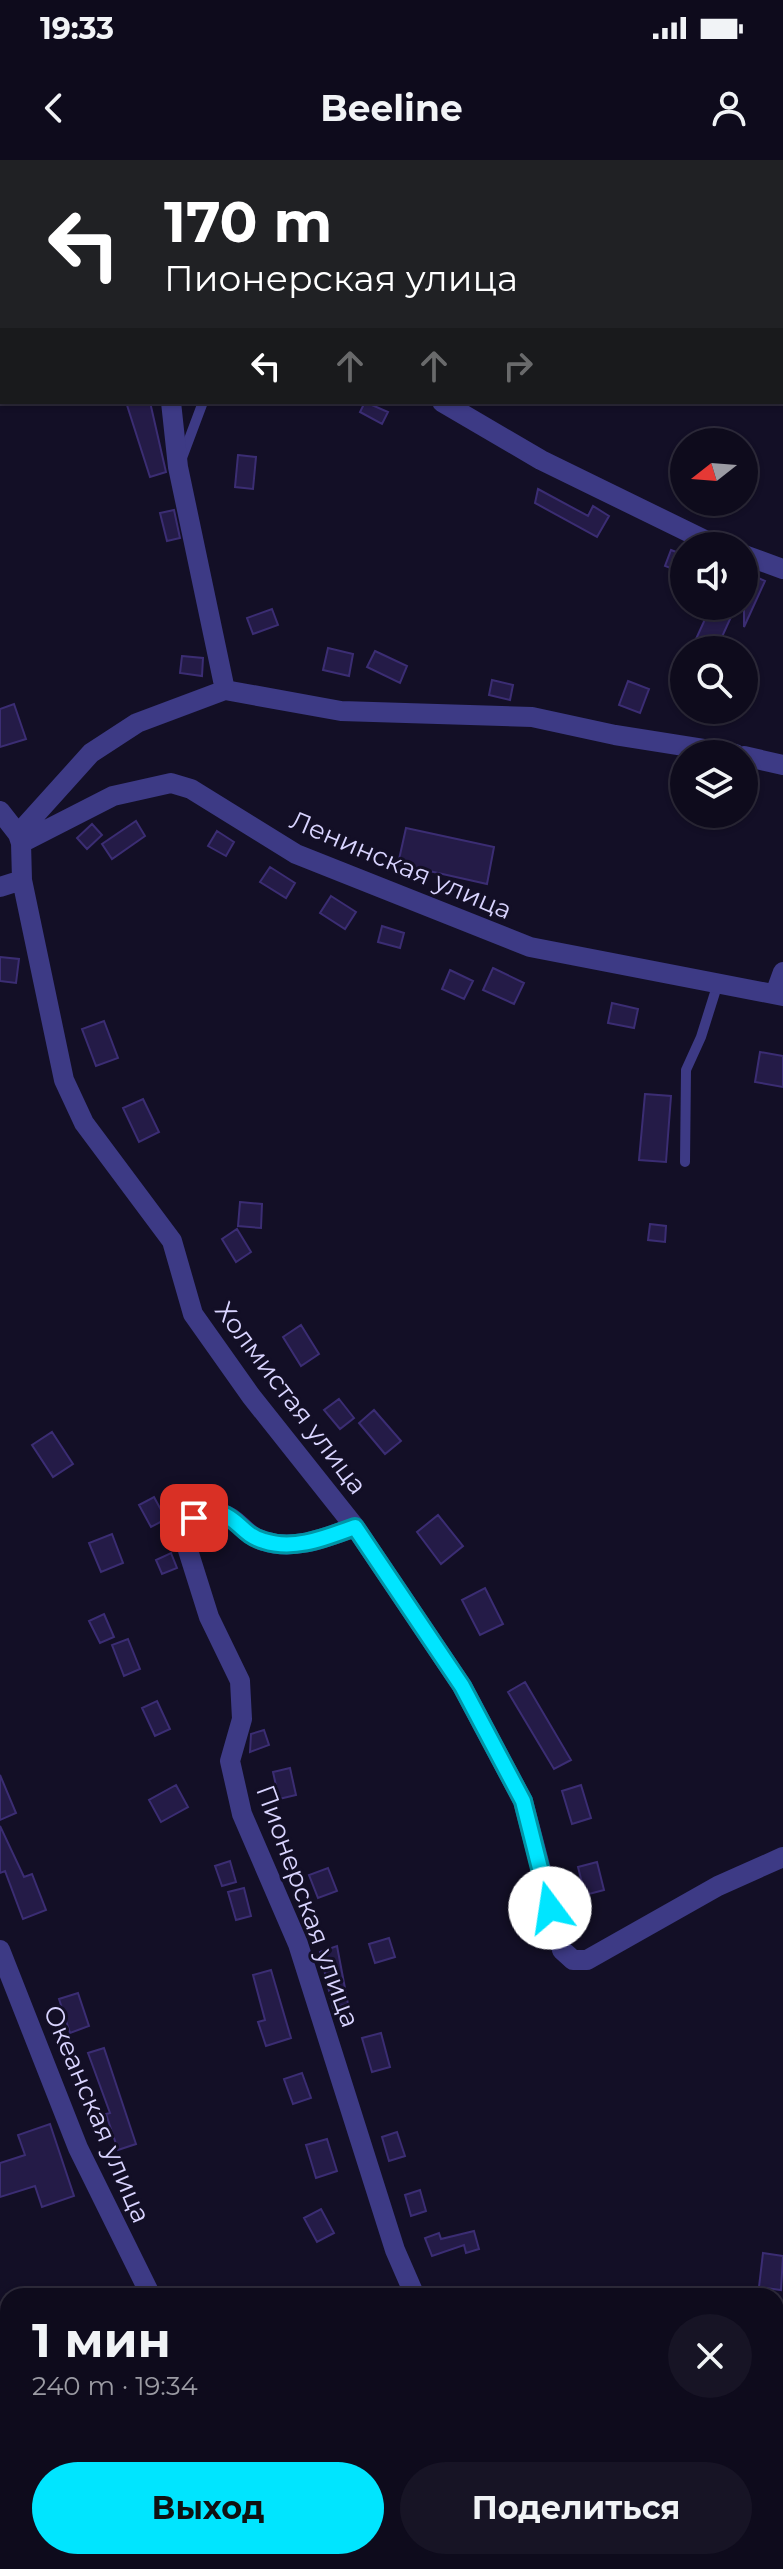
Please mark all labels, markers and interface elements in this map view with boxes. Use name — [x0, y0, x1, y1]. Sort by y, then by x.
text: 19:33 — [40, 10, 114, 47]
icon: back — [32, 86, 76, 130]
text: Beeline — [320, 86, 463, 130]
icon: person — [707, 86, 751, 130]
text: 170 m — [164, 188, 332, 256]
icon: left — [32, 192, 136, 296]
text: Пионерская улица — [164, 256, 518, 300]
icon: left — [244, 344, 288, 388]
icon: ahead — [328, 344, 372, 388]
icon: ahead — [412, 344, 456, 388]
icon: right — [496, 344, 540, 388]
north arrow — [670, 428, 758, 516]
map controls — [670, 428, 758, 828]
button: sound — [670, 532, 758, 620]
button: search — [670, 636, 758, 724]
button: layers — [670, 740, 758, 828]
street label: Ленинская улица — [285, 804, 517, 926]
street label: Холмистая улица — [208, 1295, 374, 1501]
pin — [160, 1484, 228, 1552]
icon: arrive — [172, 1496, 216, 1540]
street label: Пионерская улица — [249, 1780, 367, 2032]
position arrow — [508, 1866, 592, 1950]
street label: Океанская улица — [37, 2000, 157, 2228]
text: 1 мин — [32, 2311, 171, 2369]
button: close — [668, 2314, 752, 2398]
text: 240 m · 19:34 — [32, 2370, 198, 2402]
button: Выход — [32, 2462, 384, 2554]
button: Поделиться — [400, 2462, 752, 2554]

